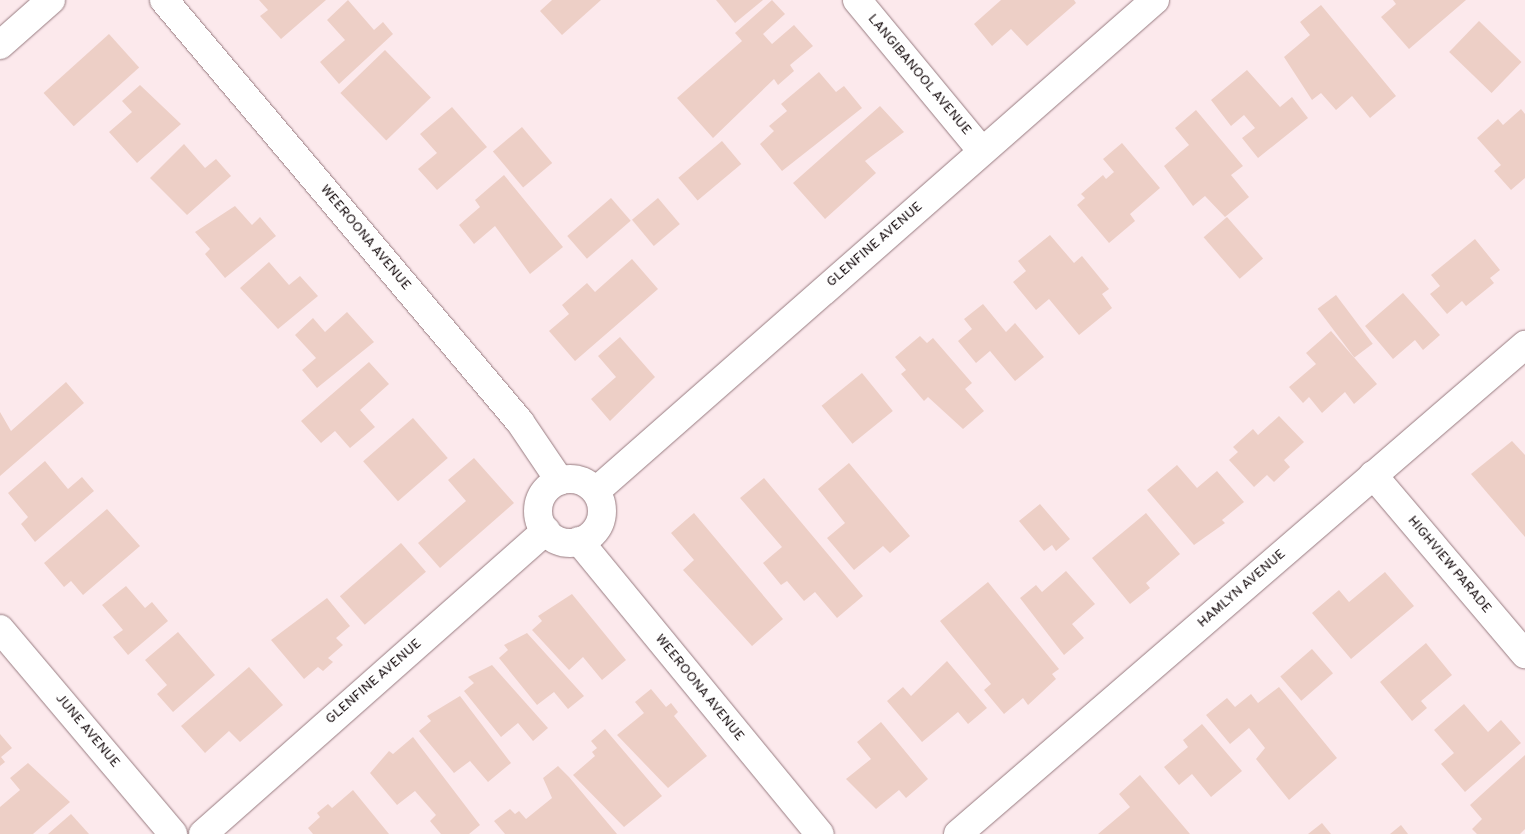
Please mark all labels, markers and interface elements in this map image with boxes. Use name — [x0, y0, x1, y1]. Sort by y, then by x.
street label: LANGIBANOOL AVENUE — [863, 11, 975, 139]
street label: WEEROONA AVENUE — [316, 181, 414, 295]
street label: GLENFINE AVENUE — [823, 199, 927, 291]
street label: HIGHVIEW PARADE — [1403, 513, 1495, 617]
street label: HAMLYN AVENUE — [1194, 546, 1290, 632]
street label: WEEROONA AVENUE — [650, 631, 748, 745]
street label: GLENFINE AVENUE — [322, 636, 426, 728]
street label: JUNE AVENUE — [51, 690, 123, 772]

